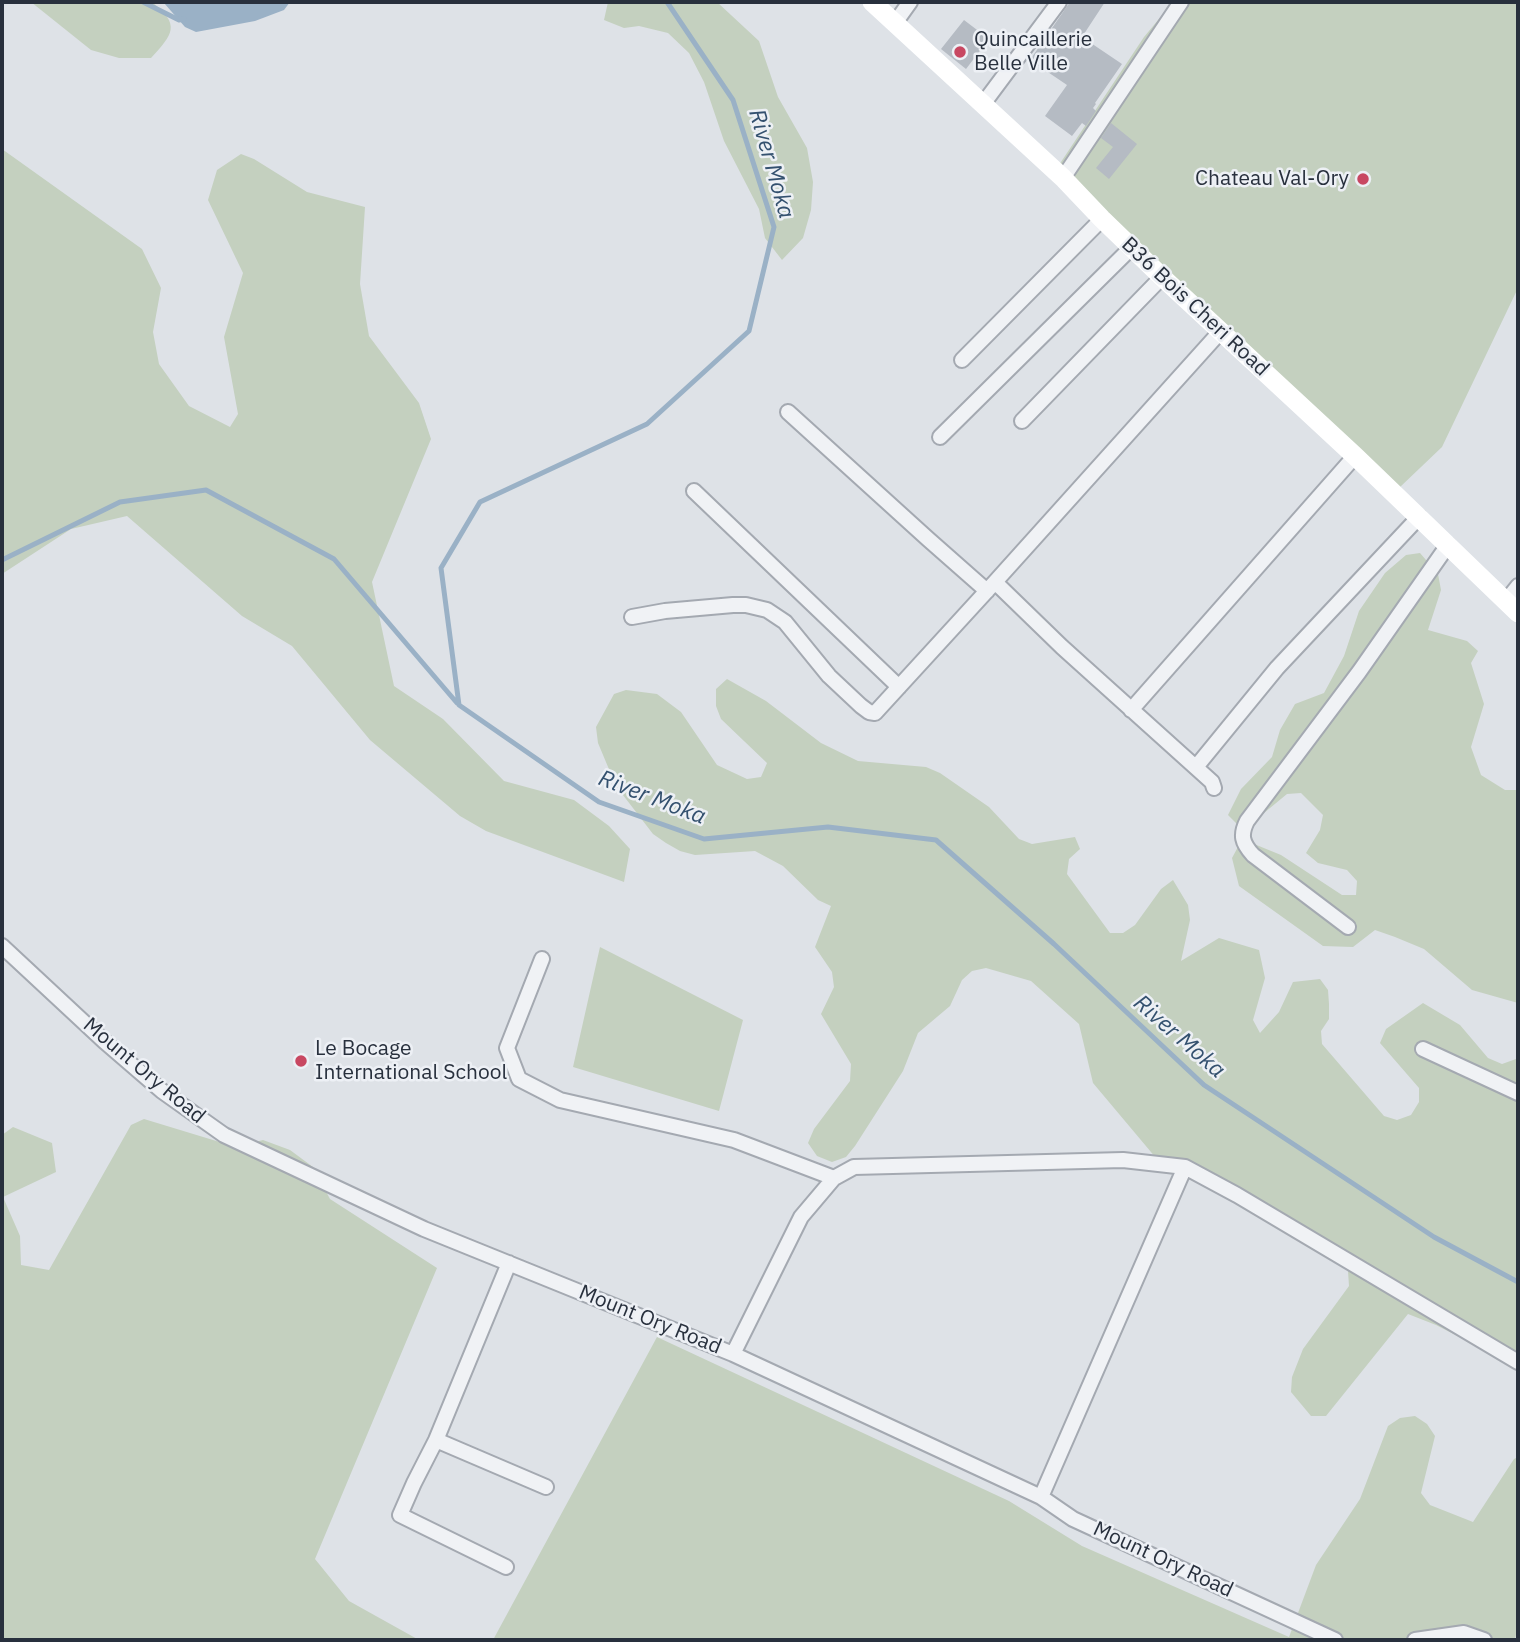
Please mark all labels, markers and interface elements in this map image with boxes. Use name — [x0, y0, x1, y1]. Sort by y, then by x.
place label: Quincaillerie Belle Ville — [974, 27, 1092, 77]
marker: Quincaillerie Belle Ville — [952, 44, 968, 60]
water label: River Moka — [742, 106, 800, 222]
place label: Chateau Val-Ory — [1195, 166, 1349, 192]
marker: Chateau Val-Ory — [1355, 171, 1371, 187]
street label: B36 Bois Cheri Road — [1116, 232, 1274, 382]
water label: River Moka — [595, 765, 709, 831]
water label: River Moka — [1127, 990, 1231, 1084]
street label: Mount Ory Road — [78, 1013, 210, 1129]
place label: Le Bocage International School — [315, 1036, 507, 1086]
marker: Le Bocage International School — [293, 1053, 309, 1069]
street label: Mount Ory Road — [575, 1280, 725, 1360]
street label: Mount Ory Road — [1089, 1517, 1237, 1603]

